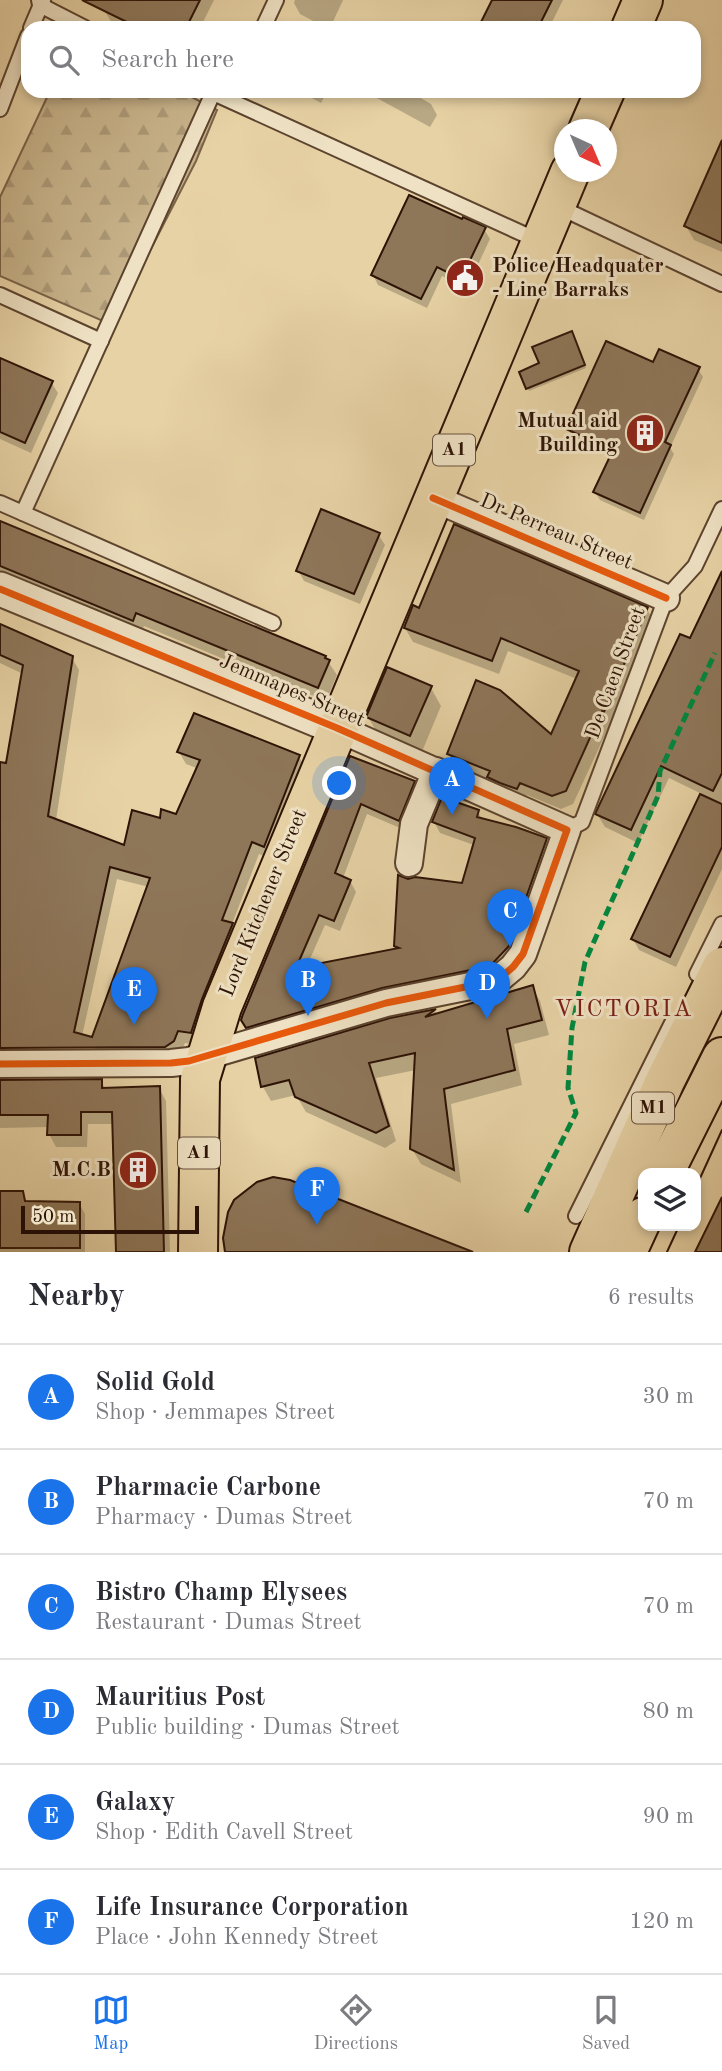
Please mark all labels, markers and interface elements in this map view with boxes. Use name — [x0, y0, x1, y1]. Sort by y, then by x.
search box — [21, 21, 701, 98]
icon: search — [45, 41, 83, 79]
text: Search here — [101, 47, 234, 73]
north arrow — [554, 119, 617, 182]
place label: Police Headquater - Line Barraks — [492, 256, 664, 301]
public building icon: Police Headquater - Line Barraks — [444, 257, 486, 299]
place label: Mutual aid Building — [517, 411, 618, 456]
building icon: Mutual aid Building — [624, 412, 666, 454]
road number: A1 — [433, 435, 475, 466]
street label: Dr Perreau Street — [477, 490, 635, 574]
street label: De Caen Street — [582, 604, 650, 742]
street label: Jemmapes Street — [216, 651, 368, 731]
pin: A — [429, 757, 475, 815]
your location — [322, 766, 356, 800]
street label: Lord Kitchener Street — [217, 806, 311, 1000]
pin: C — [487, 889, 533, 947]
pin: B — [285, 958, 331, 1016]
pin: D — [464, 961, 510, 1019]
pin: E — [111, 967, 157, 1025]
district label: VICTORIA — [555, 998, 693, 1022]
road number: M1 — [632, 1092, 674, 1124]
road number: A1 — [178, 1138, 220, 1168]
building icon: M.C.B — [117, 1149, 159, 1191]
place label: M.C.B — [52, 1160, 111, 1181]
pin: F — [294, 1167, 340, 1225]
map controls — [638, 1168, 701, 1231]
button: layers — [638, 1168, 701, 1231]
scale bar — [21, 1203, 200, 1235]
text: 50 m — [32, 1208, 74, 1227]
text: Nearby — [28, 1282, 125, 1312]
text: 6 results — [608, 1286, 694, 1309]
text: Solid Gold — [95, 1370, 215, 1396]
text: A — [42, 1385, 60, 1408]
text: 30 m — [643, 1385, 694, 1408]
text: Shop · Jemmapes Street — [95, 1401, 335, 1424]
text: Pharmacie Carbone — [95, 1475, 321, 1501]
text: B — [43, 1490, 59, 1513]
text: 70 m — [643, 1490, 694, 1513]
text: Pharmacy · Dumas Street — [95, 1506, 352, 1529]
text: Bistro Champ Elysees — [95, 1580, 347, 1606]
text: C — [43, 1595, 59, 1618]
text: 70 m — [643, 1595, 694, 1618]
text: Restaurant · Dumas Street — [95, 1611, 362, 1634]
text: Mauritius Post — [95, 1685, 265, 1711]
text: D — [42, 1700, 60, 1723]
text: 80 m — [643, 1700, 694, 1723]
text: Public building · Dumas Street — [95, 1716, 400, 1739]
text: Galaxy — [95, 1790, 175, 1816]
text: E — [43, 1805, 59, 1828]
text: 90 m — [643, 1805, 694, 1828]
text: Shop · Edith Cavell Street — [95, 1821, 353, 1844]
text: Life Insurance Corporation — [95, 1895, 409, 1921]
text: F — [43, 1910, 59, 1933]
text: 120 m — [629, 1910, 694, 1933]
text: Place · John Kennedy Street — [95, 1926, 378, 1949]
tab: Map — [92, 1991, 130, 2056]
tab: Directions — [314, 1991, 398, 2056]
tab: Saved — [582, 1991, 630, 2056]

